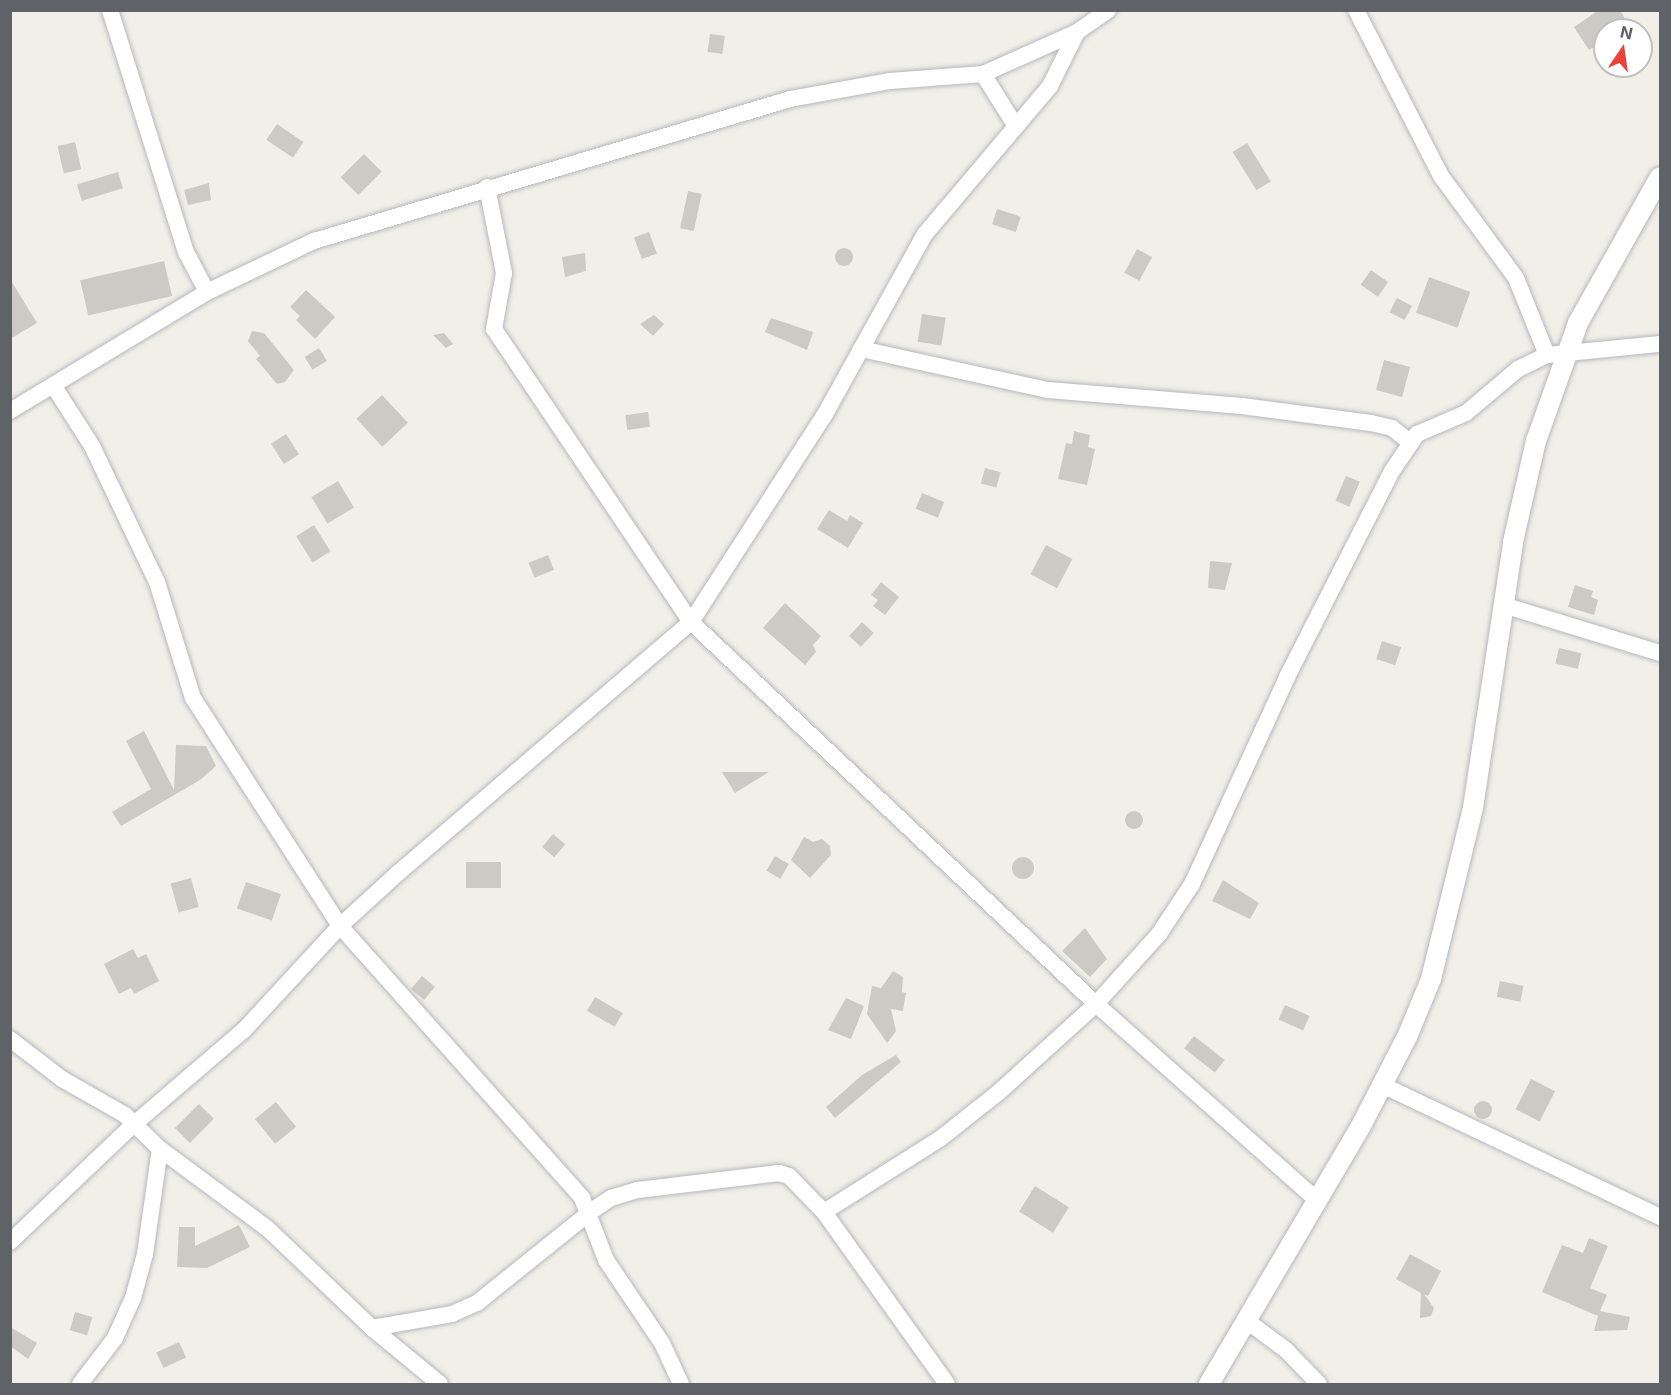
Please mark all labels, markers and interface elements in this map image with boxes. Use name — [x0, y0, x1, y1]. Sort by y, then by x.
north arrow — [1593, 18, 1653, 78]
text: N — [1618, 21, 1635, 44]

